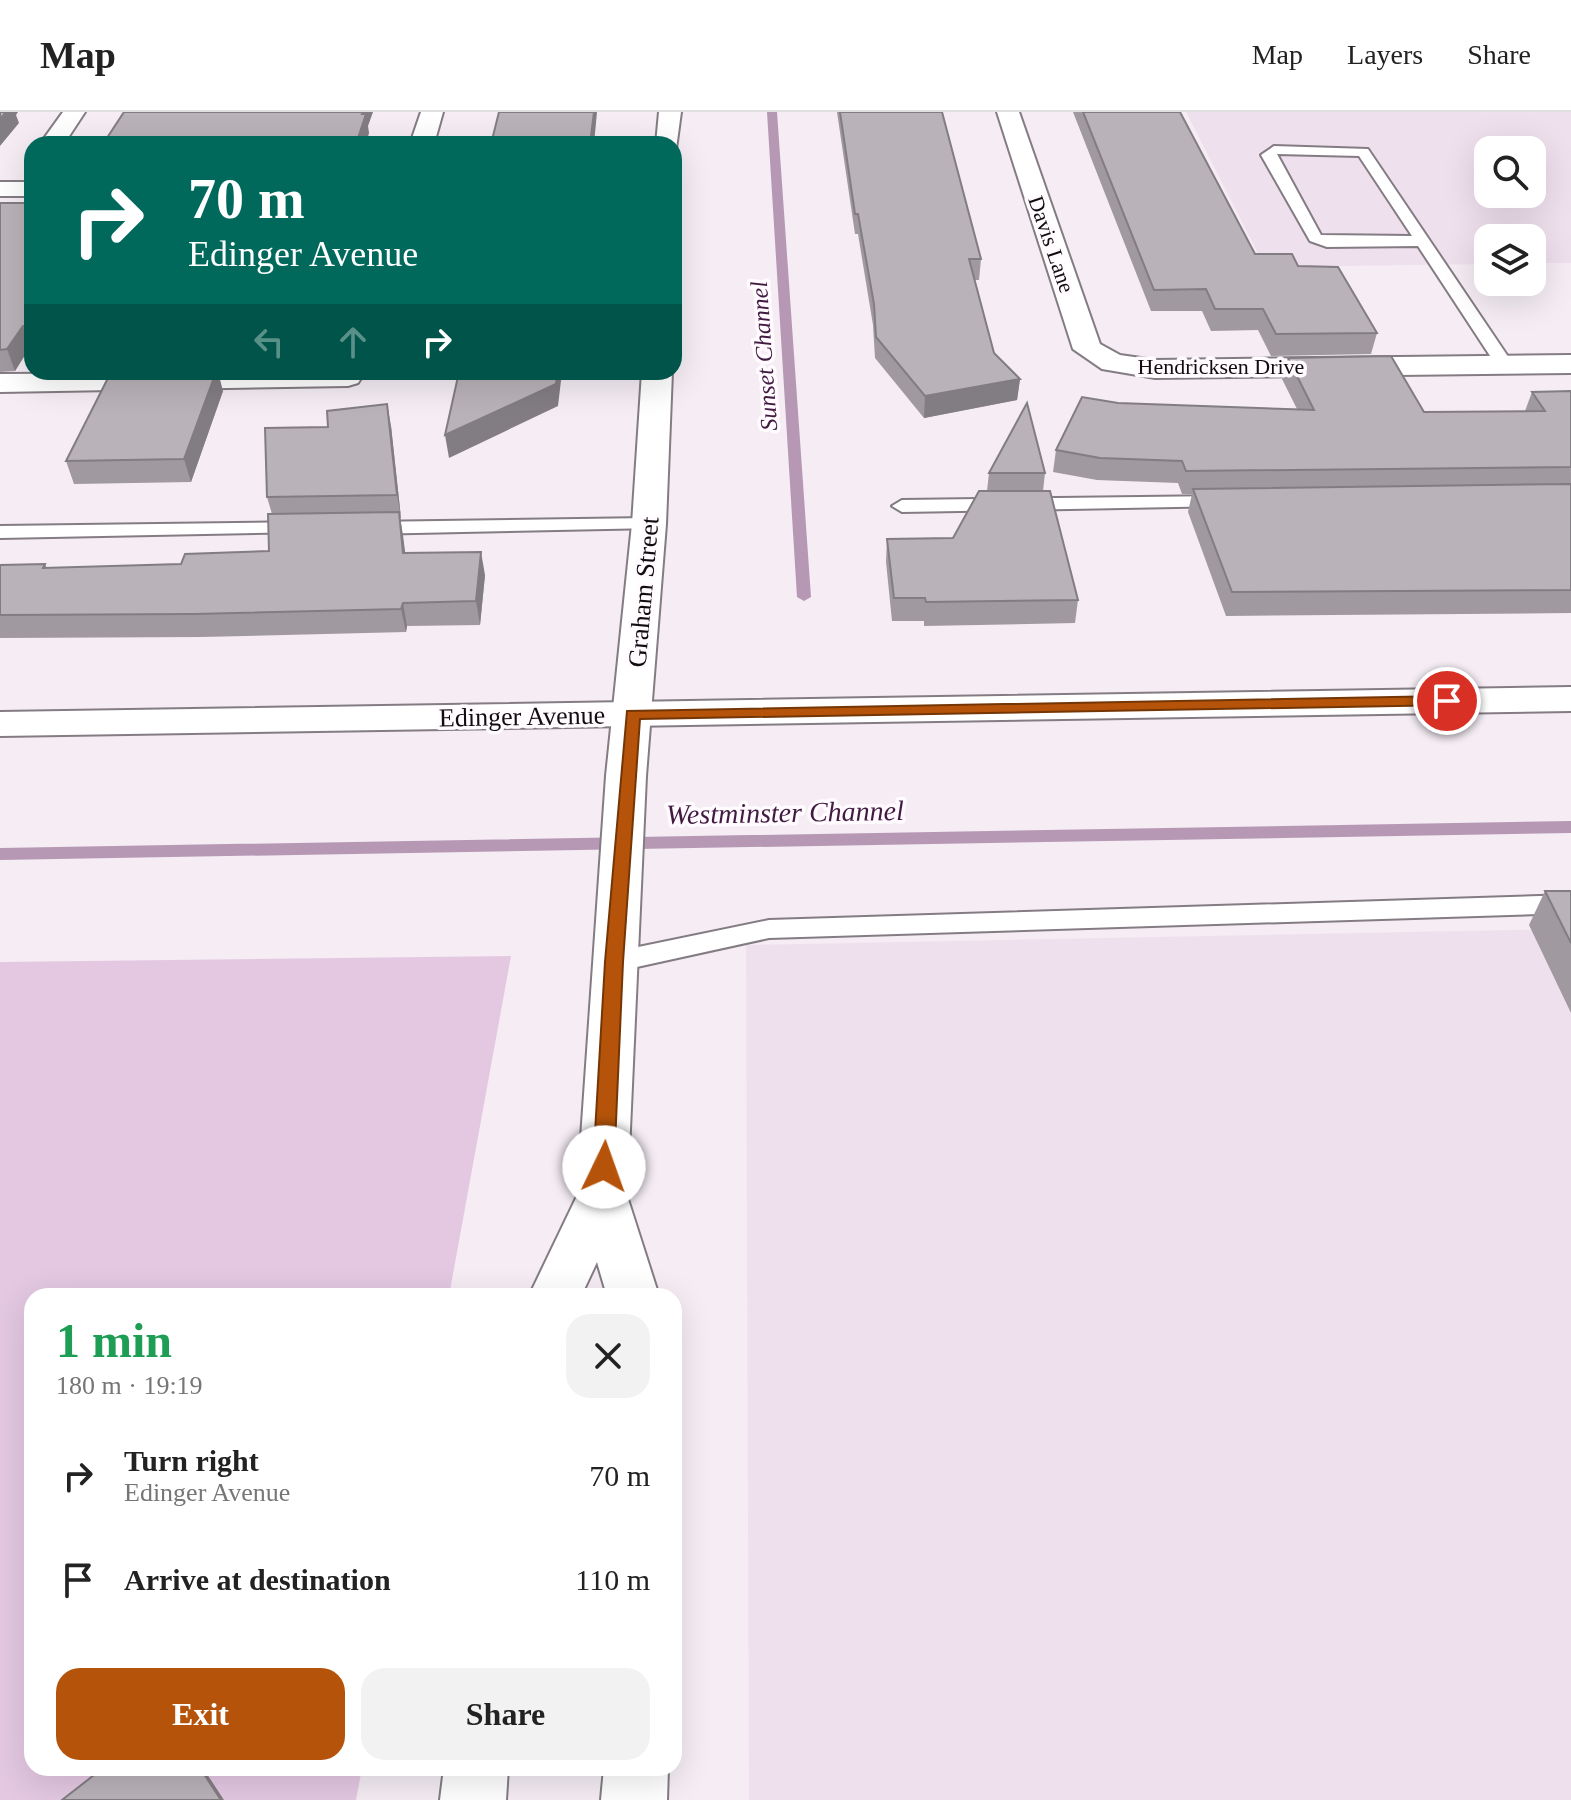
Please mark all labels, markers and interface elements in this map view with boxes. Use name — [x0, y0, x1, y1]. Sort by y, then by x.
text: Map — [40, 34, 116, 76]
text: Map — [1252, 39, 1303, 70]
text: Layers — [1347, 39, 1423, 70]
text: Share — [1467, 39, 1531, 70]
map controls — [1474, 136, 1546, 296]
button: search — [1474, 136, 1546, 208]
icon: right — [56, 168, 160, 272]
text: 70 m — [188, 168, 305, 230]
street label: Davis Lane — [1023, 192, 1080, 296]
button: layers — [1474, 224, 1546, 296]
text: Edinger Avenue — [188, 234, 418, 274]
water label: Sunset Channel — [746, 280, 782, 432]
icon: left — [247, 320, 291, 364]
icon: ahead — [331, 320, 375, 364]
icon: right — [415, 320, 459, 364]
street label: Hendricksen Drive — [1138, 354, 1304, 379]
street label: Graham Street — [622, 515, 665, 668]
pin — [1413, 667, 1481, 735]
icon: arrive — [1425, 679, 1469, 723]
street label: Edinger Avenue — [439, 701, 605, 732]
water label: Westminster Channel — [666, 795, 904, 830]
position arrow — [562, 1125, 646, 1209]
text: 1 min — [56, 1314, 172, 1367]
button: close — [566, 1314, 650, 1398]
text: 180 m · 19:19 — [56, 1371, 203, 1400]
text: Turn right — [124, 1444, 259, 1477]
icon: right — [56, 1454, 100, 1498]
text: 70 m — [589, 1459, 650, 1492]
text: Edinger Avenue — [124, 1478, 290, 1507]
icon: arrive — [56, 1558, 100, 1602]
text: Arrive at destination — [124, 1563, 391, 1596]
text: 110 m — [575, 1563, 650, 1596]
button: Exit — [56, 1668, 345, 1760]
button: Share — [361, 1668, 650, 1760]

